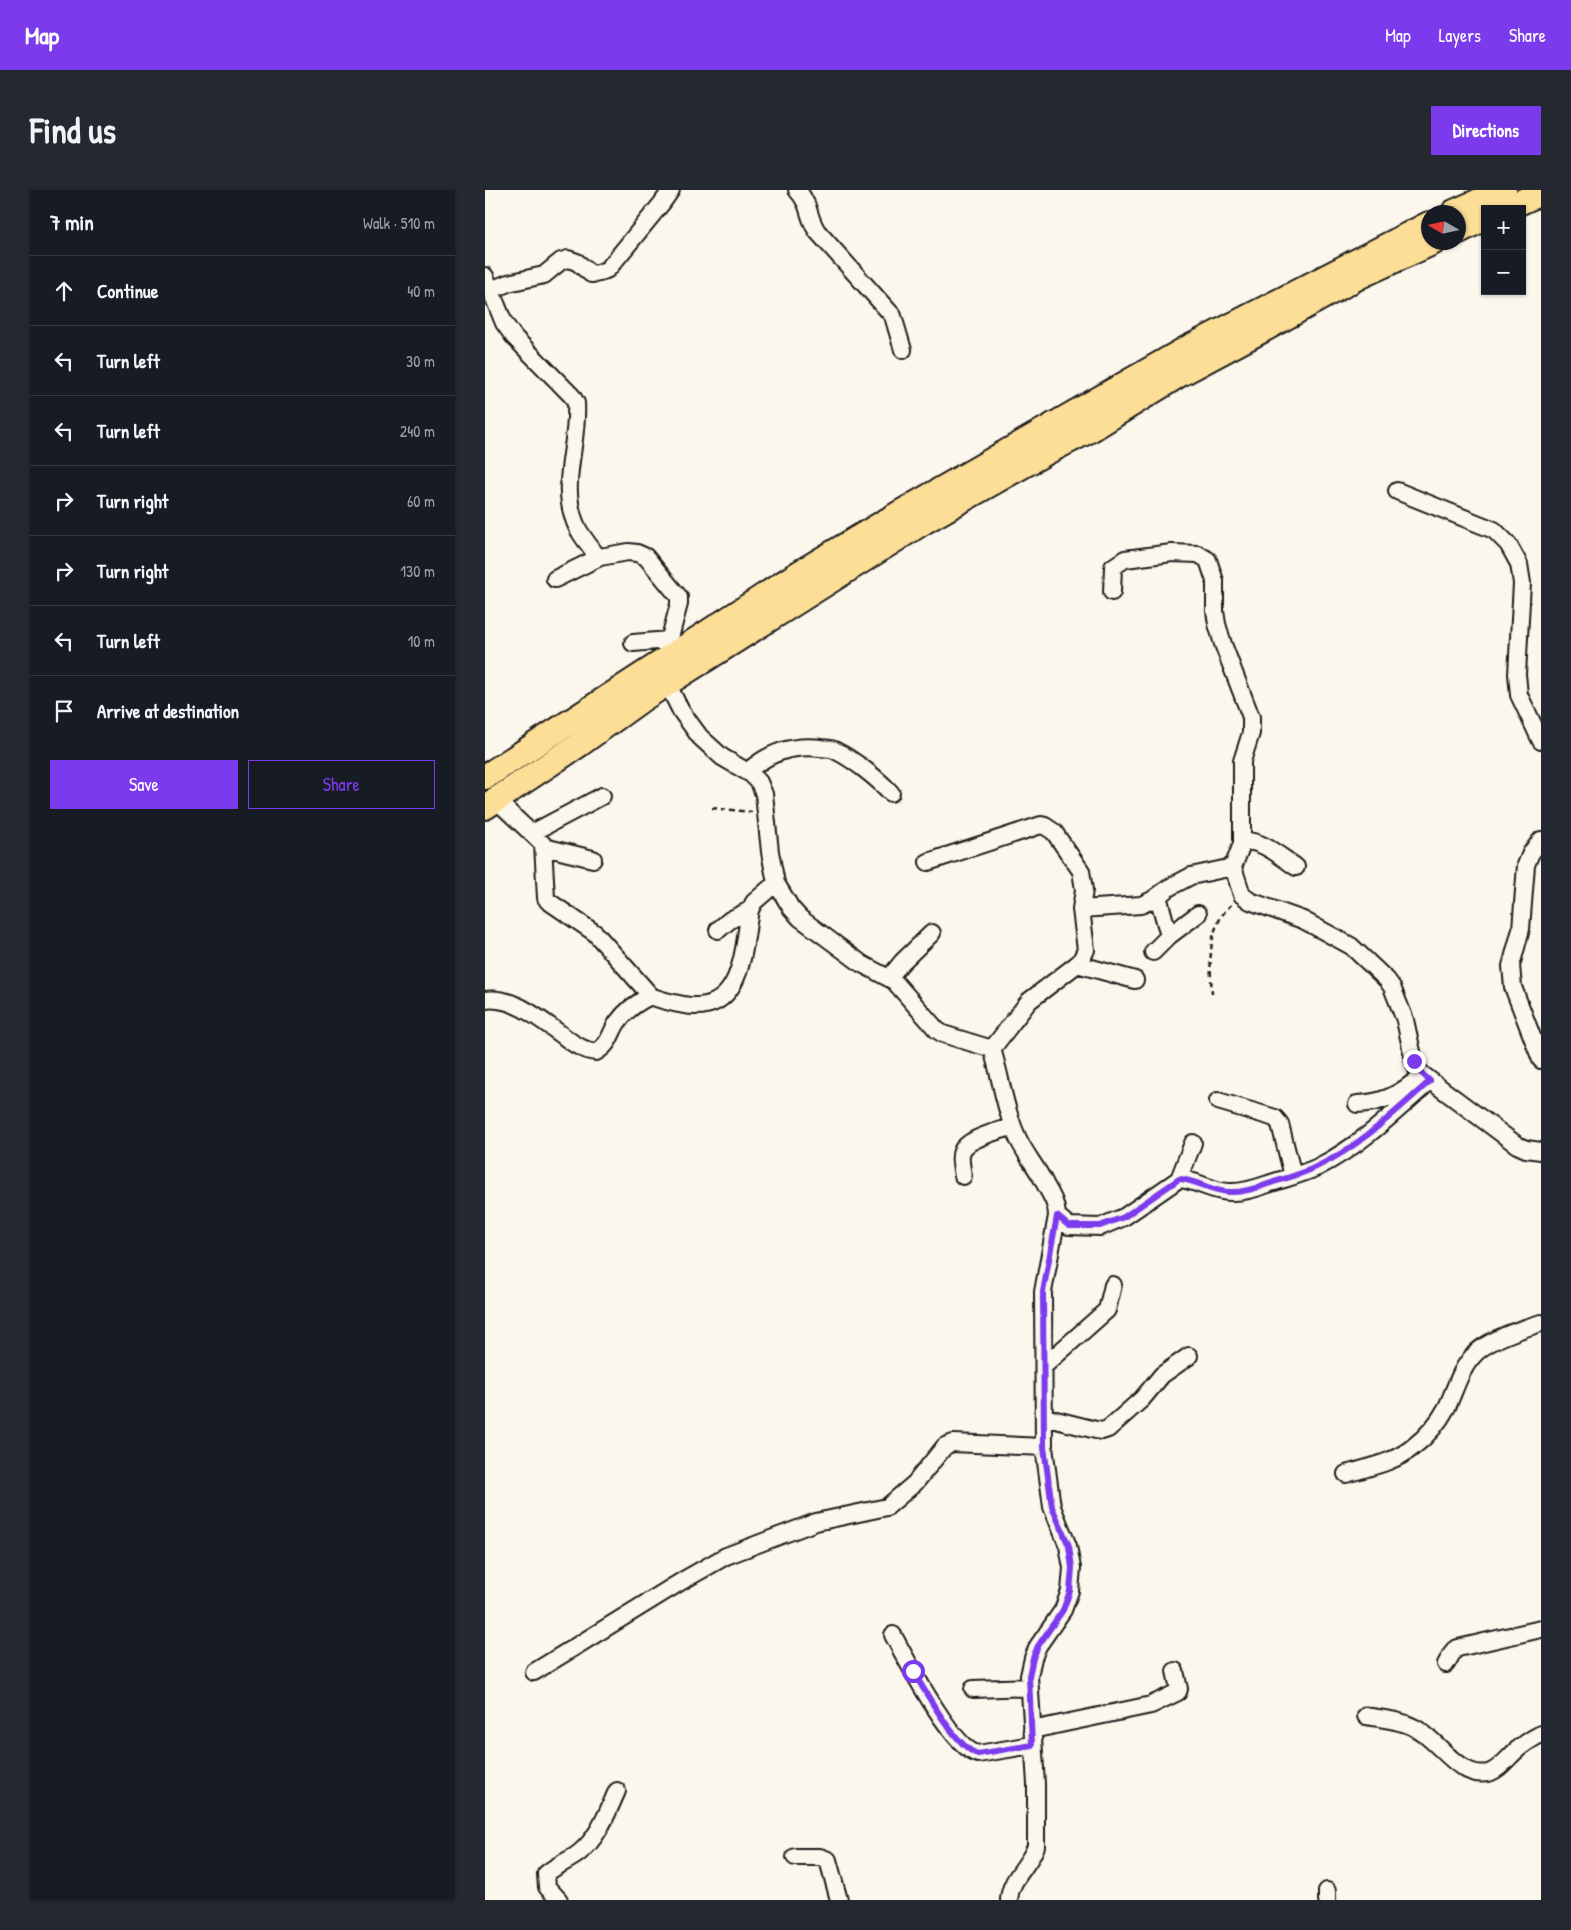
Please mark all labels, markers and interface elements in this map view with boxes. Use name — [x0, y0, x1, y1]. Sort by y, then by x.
text: Map — [25, 19, 59, 51]
text: Map — [1385, 23, 1411, 48]
text: Layers — [1439, 23, 1481, 48]
text: Share — [1509, 23, 1546, 48]
button: Directions — [1431, 106, 1541, 155]
text: Find us — [30, 107, 116, 154]
north arrow — [1421, 205, 1466, 250]
map controls — [1481, 205, 1526, 295]
button: + — [1481, 205, 1526, 250]
text: 7 min — [50, 208, 94, 237]
text: Walk · 510 m — [363, 212, 435, 234]
button: − — [1481, 250, 1526, 295]
icon: ahead — [50, 277, 78, 305]
text: Continue — [97, 278, 158, 304]
text: 40 m — [407, 280, 435, 302]
icon: left — [50, 347, 78, 375]
text: Turn left — [97, 348, 160, 374]
text: 30 m — [406, 350, 435, 372]
icon: left — [50, 417, 78, 445]
text: Turn left — [97, 418, 160, 444]
text: 240 m — [400, 420, 435, 442]
icon: right — [50, 487, 78, 515]
text: Turn right — [97, 488, 168, 514]
text: 60 m — [407, 490, 435, 512]
icon: right — [50, 557, 78, 585]
text: Turn right — [97, 558, 168, 584]
text: 130 m — [400, 560, 435, 582]
icon: left — [50, 627, 78, 655]
text: Turn left — [97, 628, 160, 654]
text: 10 m — [407, 630, 435, 652]
icon: arrive — [50, 697, 78, 725]
text: Arrive at destination — [97, 698, 239, 724]
button: Save — [50, 760, 238, 809]
button: Share — [248, 760, 435, 809]
route end — [1403, 1050, 1426, 1073]
route start — [902, 1660, 925, 1683]

